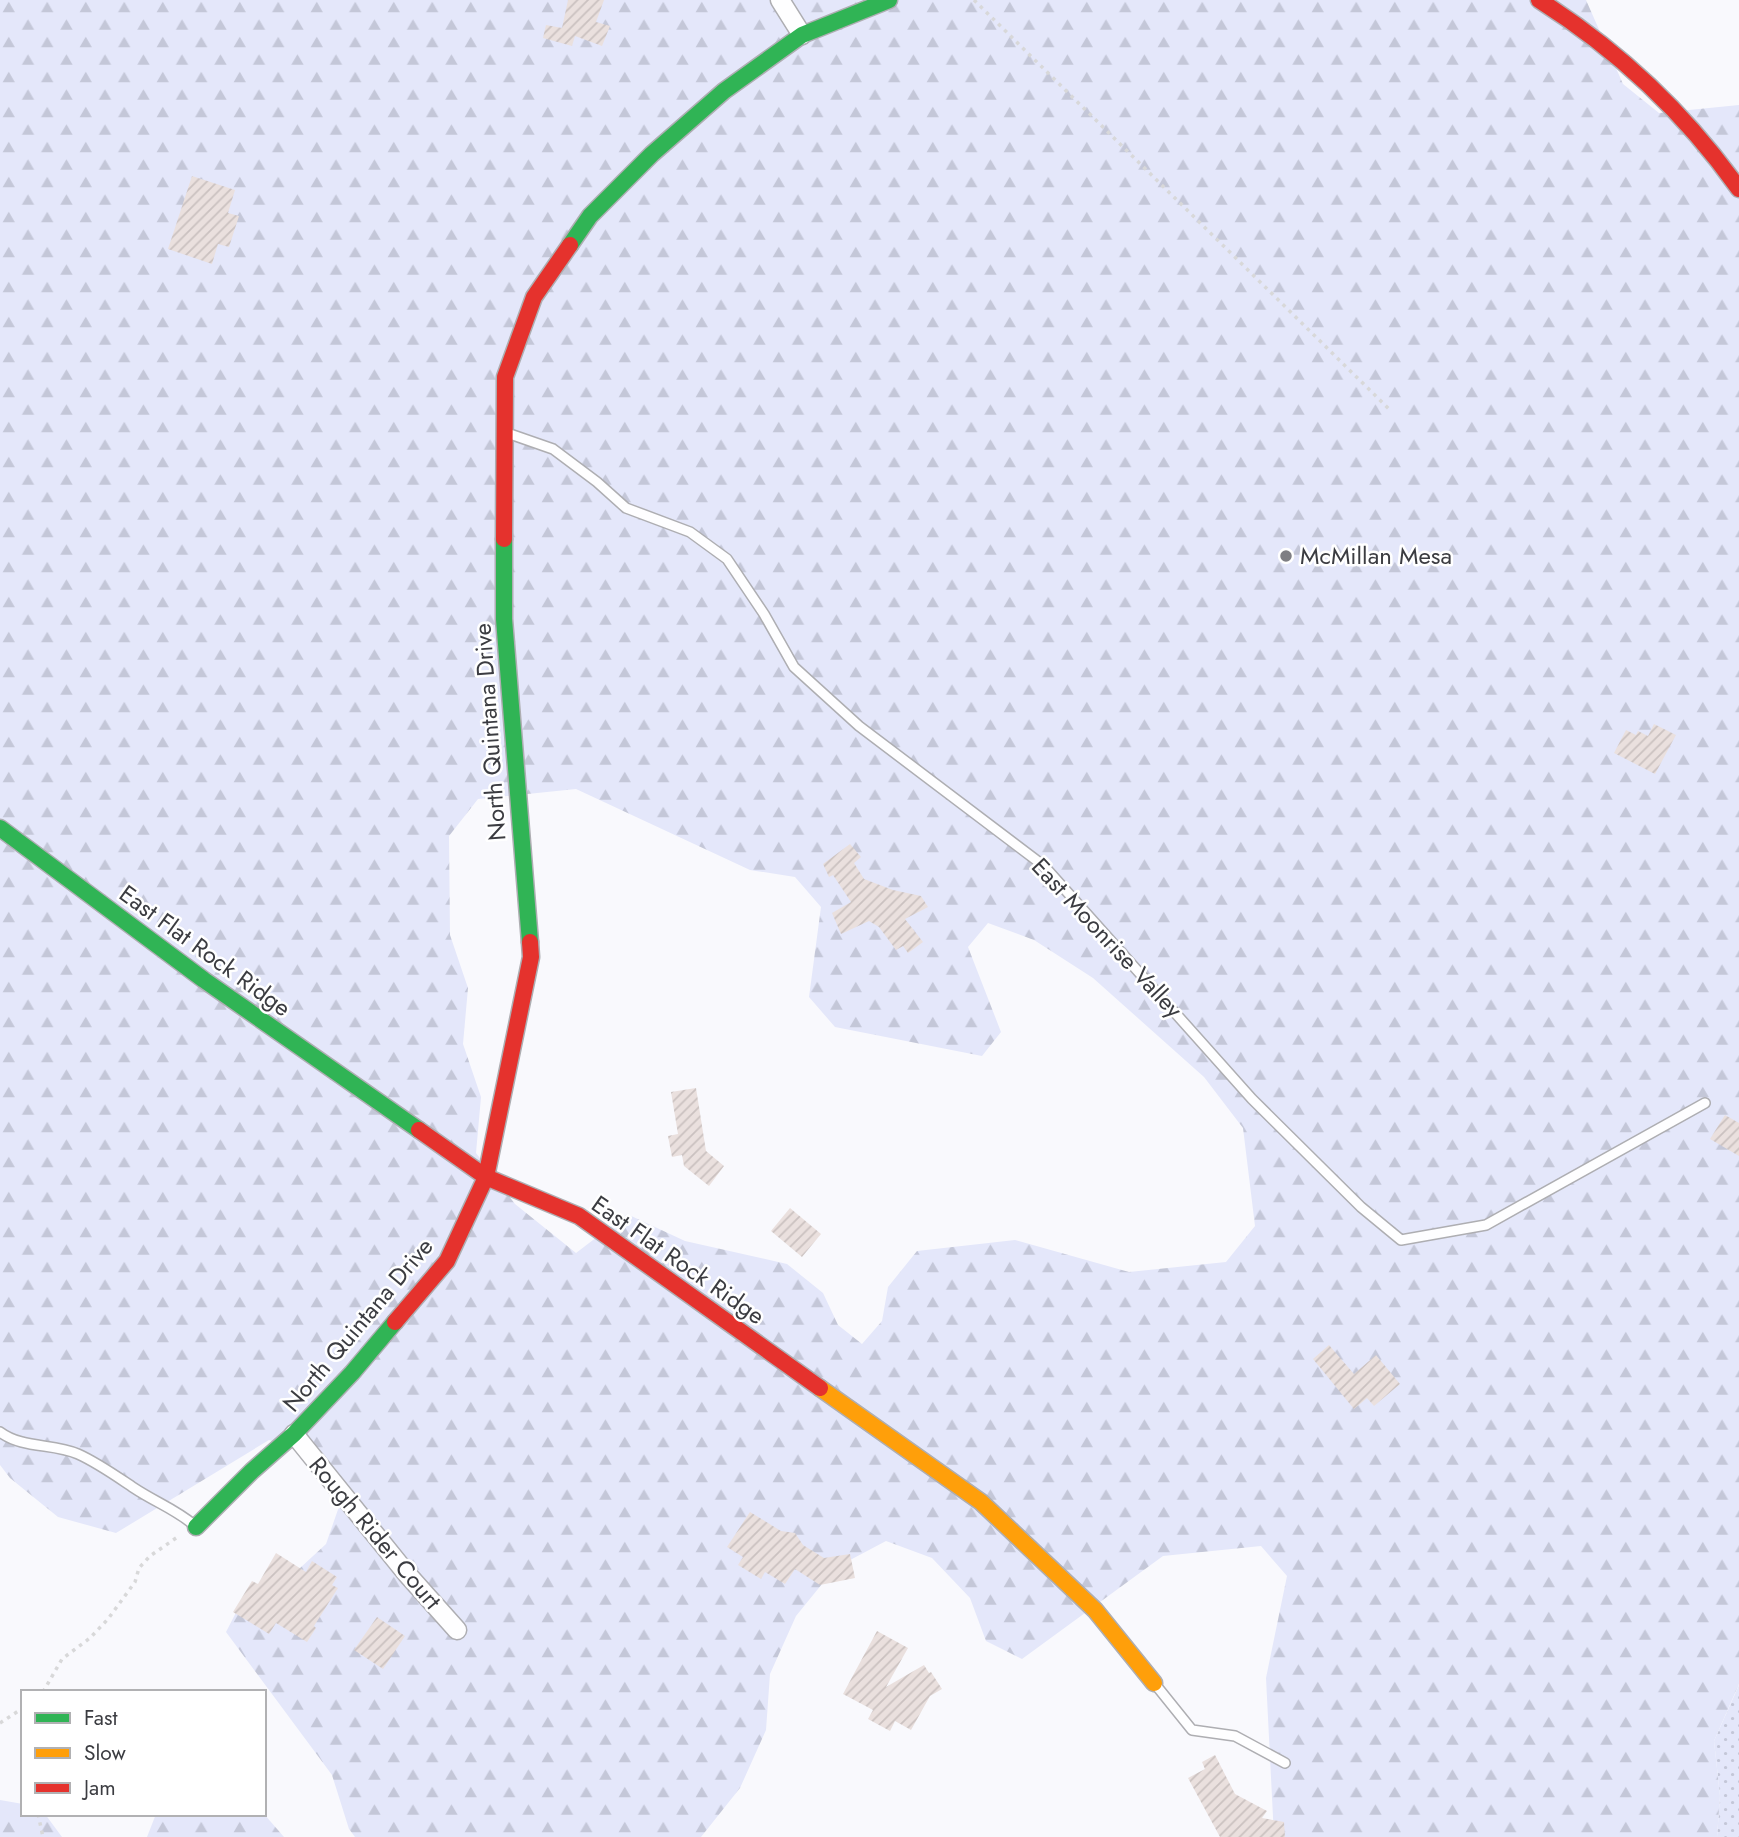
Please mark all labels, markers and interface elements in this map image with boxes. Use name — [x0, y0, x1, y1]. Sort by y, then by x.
place label: McMillan Mesa — [1300, 538, 1452, 573]
marker: McMillan Mesa — [1278, 548, 1294, 564]
street label: North Quintana Drive — [464, 622, 515, 842]
street label: East Moonrise Valley — [1024, 850, 1191, 1026]
street label: East Flat Rock Ridge — [112, 876, 298, 1025]
street label: East Flat Rock Ridge — [584, 1187, 772, 1333]
street label: North Quintana Drive — [274, 1230, 441, 1419]
street label: Rough Rider Court — [301, 1449, 450, 1617]
legend — [21, 1690, 266, 1816]
text: Fast — [84, 1703, 117, 1733]
text: Slow — [84, 1738, 126, 1768]
text: Jam — [81, 1773, 116, 1803]

